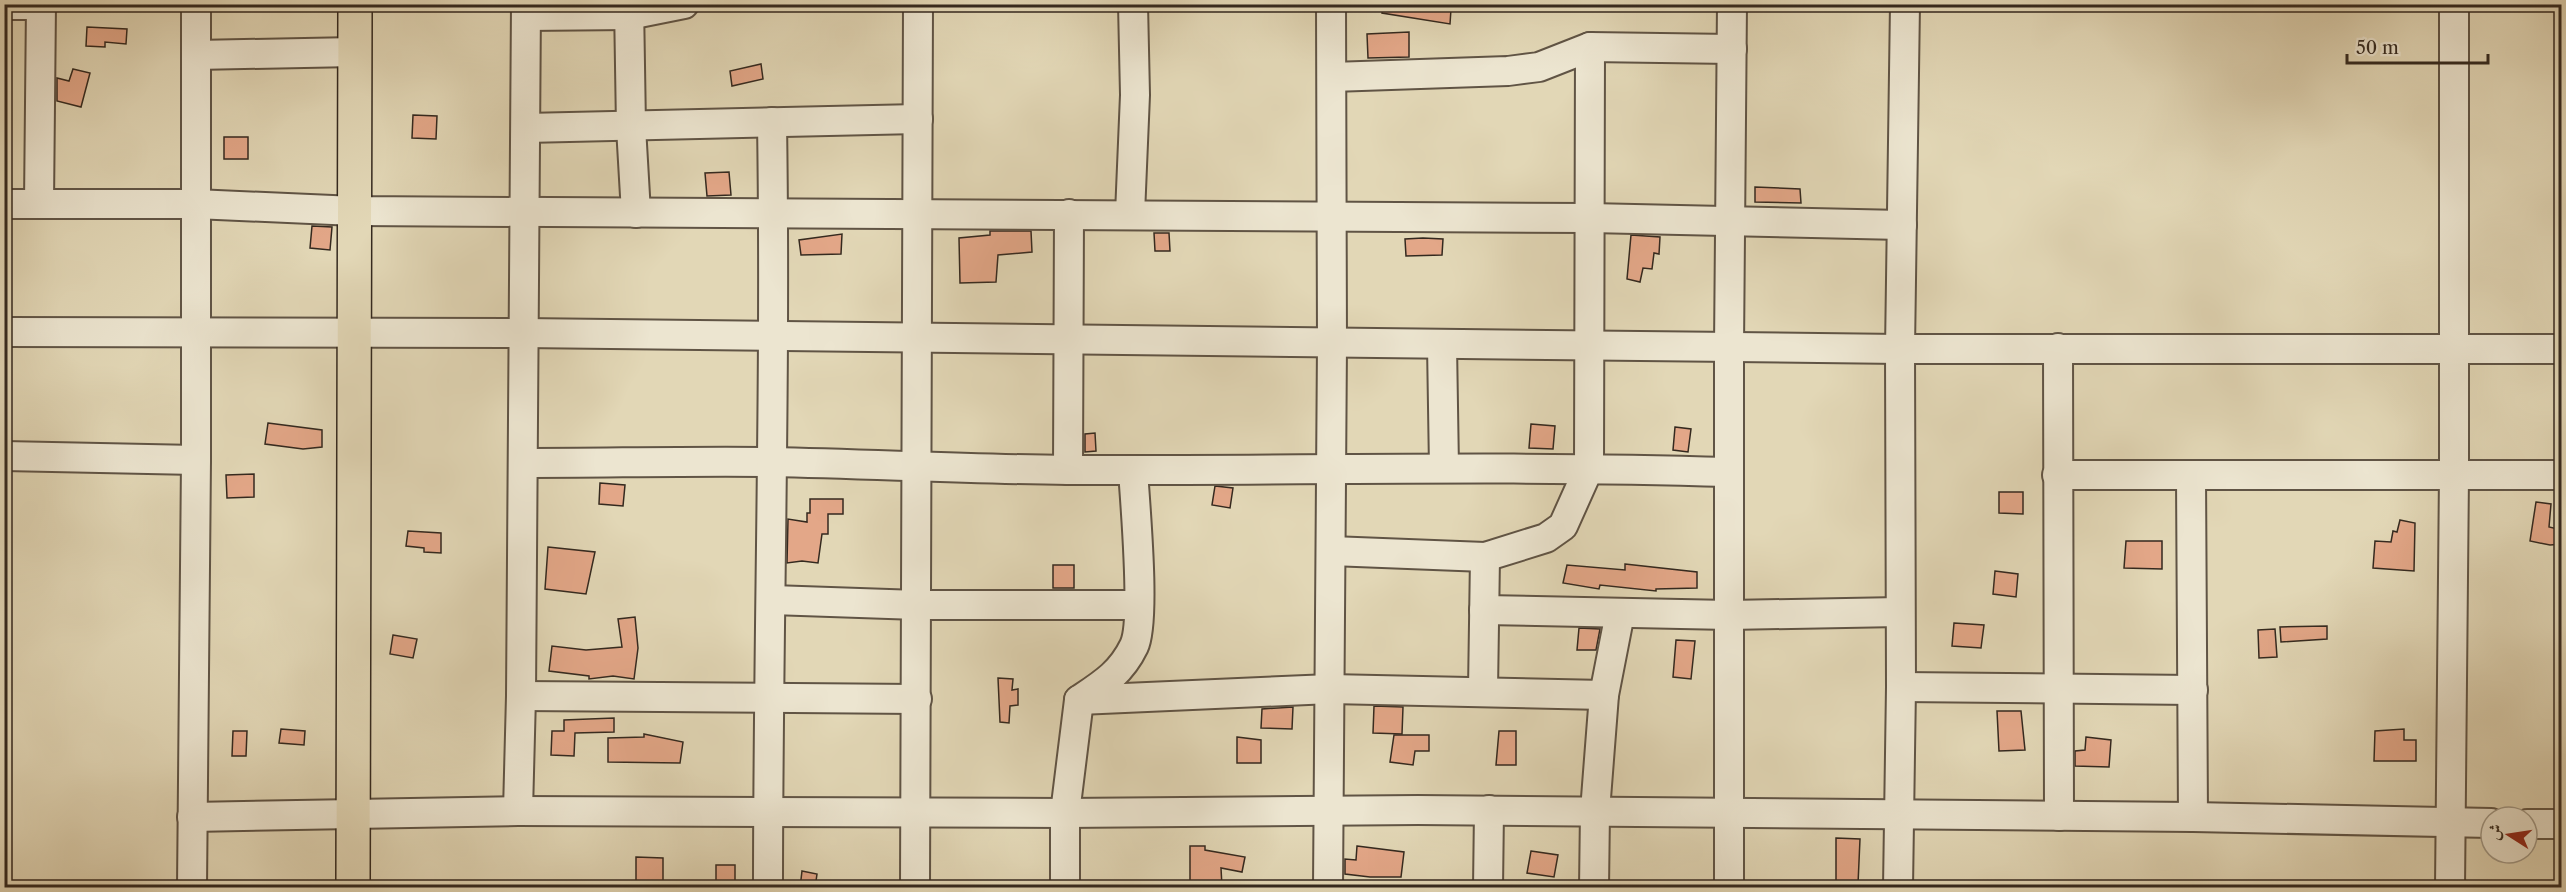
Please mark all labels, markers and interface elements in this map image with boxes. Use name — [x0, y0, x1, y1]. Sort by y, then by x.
scale bar — [2347, 27, 2488, 65]
text: 50 m — [2356, 37, 2399, 59]
north arrow — [2479, 805, 2539, 865]
text: ش — [2483, 822, 2506, 842]

